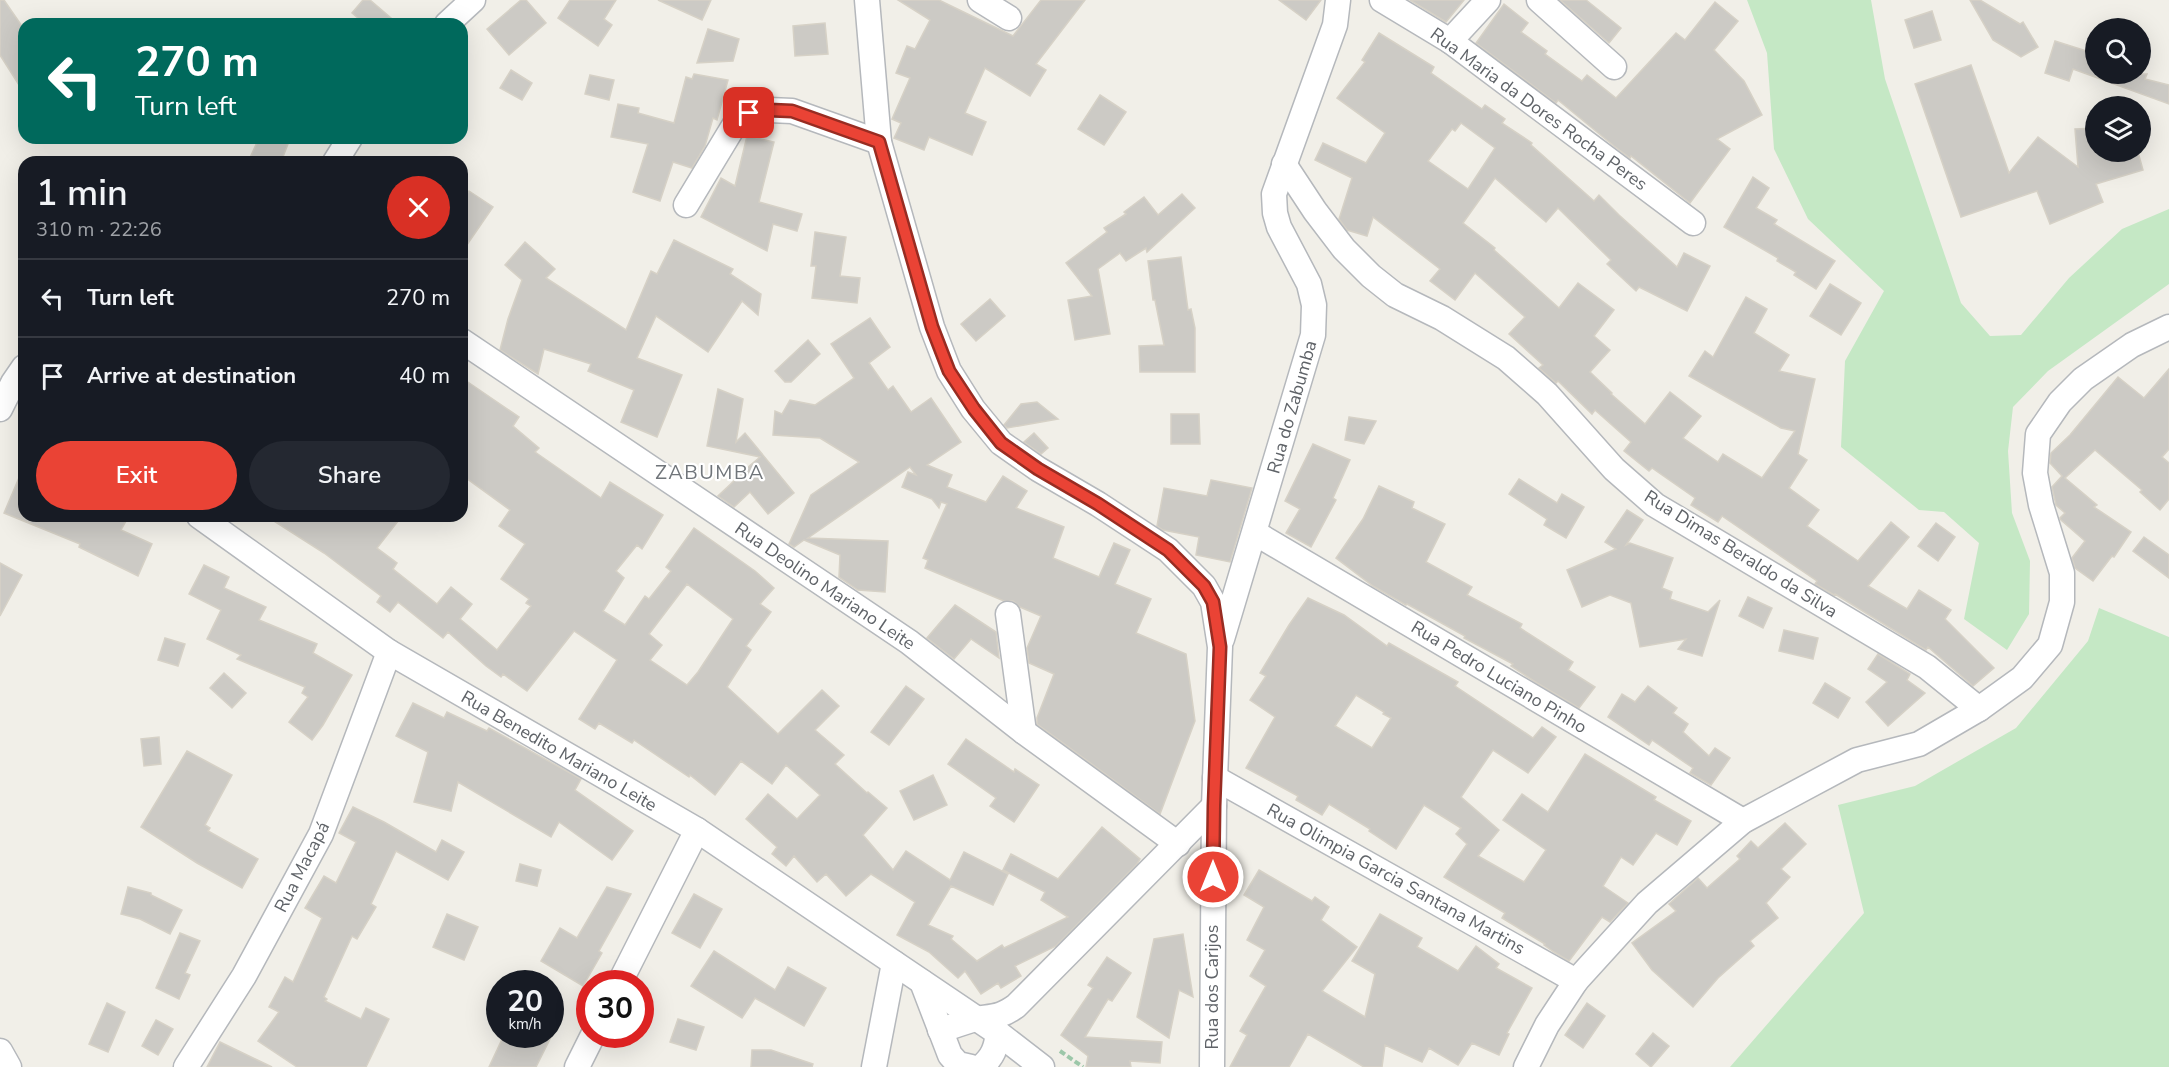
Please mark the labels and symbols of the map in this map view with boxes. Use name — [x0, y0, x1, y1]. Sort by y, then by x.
street label: Rua Maria da Dores Rocha Peres — [1426, 22, 1652, 196]
pin — [723, 87, 774, 138]
street label: Rua do Zabumba — [1262, 338, 1322, 476]
district label: ZABUMBA — [655, 459, 765, 486]
street label: Rua Dimas Beraldo da Silva — [1640, 485, 1842, 623]
street label: Rua Deolino Mariano Leite — [730, 517, 920, 655]
street label: Rua Pedro Luciano Pinho — [1407, 615, 1591, 739]
street label: Rua Benedito Mariano Leite — [457, 685, 661, 817]
street label: Rua Olimpia Garcia Santana Martins — [1263, 798, 1529, 960]
street label: Rua Macapá — [269, 817, 335, 917]
position arrow — [1181, 845, 1245, 909]
street label: Rua dos Carijos — [1200, 925, 1224, 1049]
speed limit sign: 30 — [576, 970, 654, 1048]

